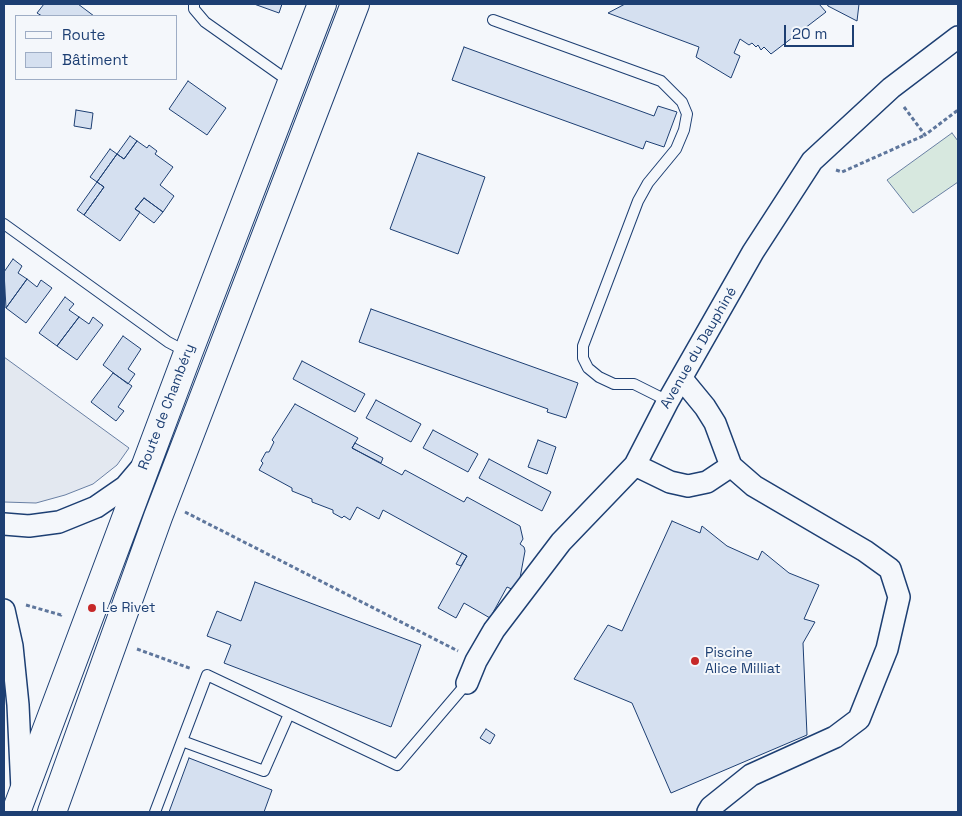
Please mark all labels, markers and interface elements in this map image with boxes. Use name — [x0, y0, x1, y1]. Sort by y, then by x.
legend — [15, 15, 178, 80]
scale bar — [787, 15, 857, 47]
text: 20 m — [792, 24, 827, 43]
text: Route — [62, 25, 105, 44]
text: Bâtiment — [62, 50, 128, 69]
street label: Avenue du Dauphiné — [657, 284, 741, 412]
street label: Route de Chambéry — [135, 342, 199, 472]
place label: Le Rivet — [102, 600, 155, 616]
marker: Le Rivet — [86, 602, 98, 614]
place label: Piscine Alice Milliat — [705, 645, 781, 678]
marker: Piscine Alice Milliat — [689, 655, 701, 667]

